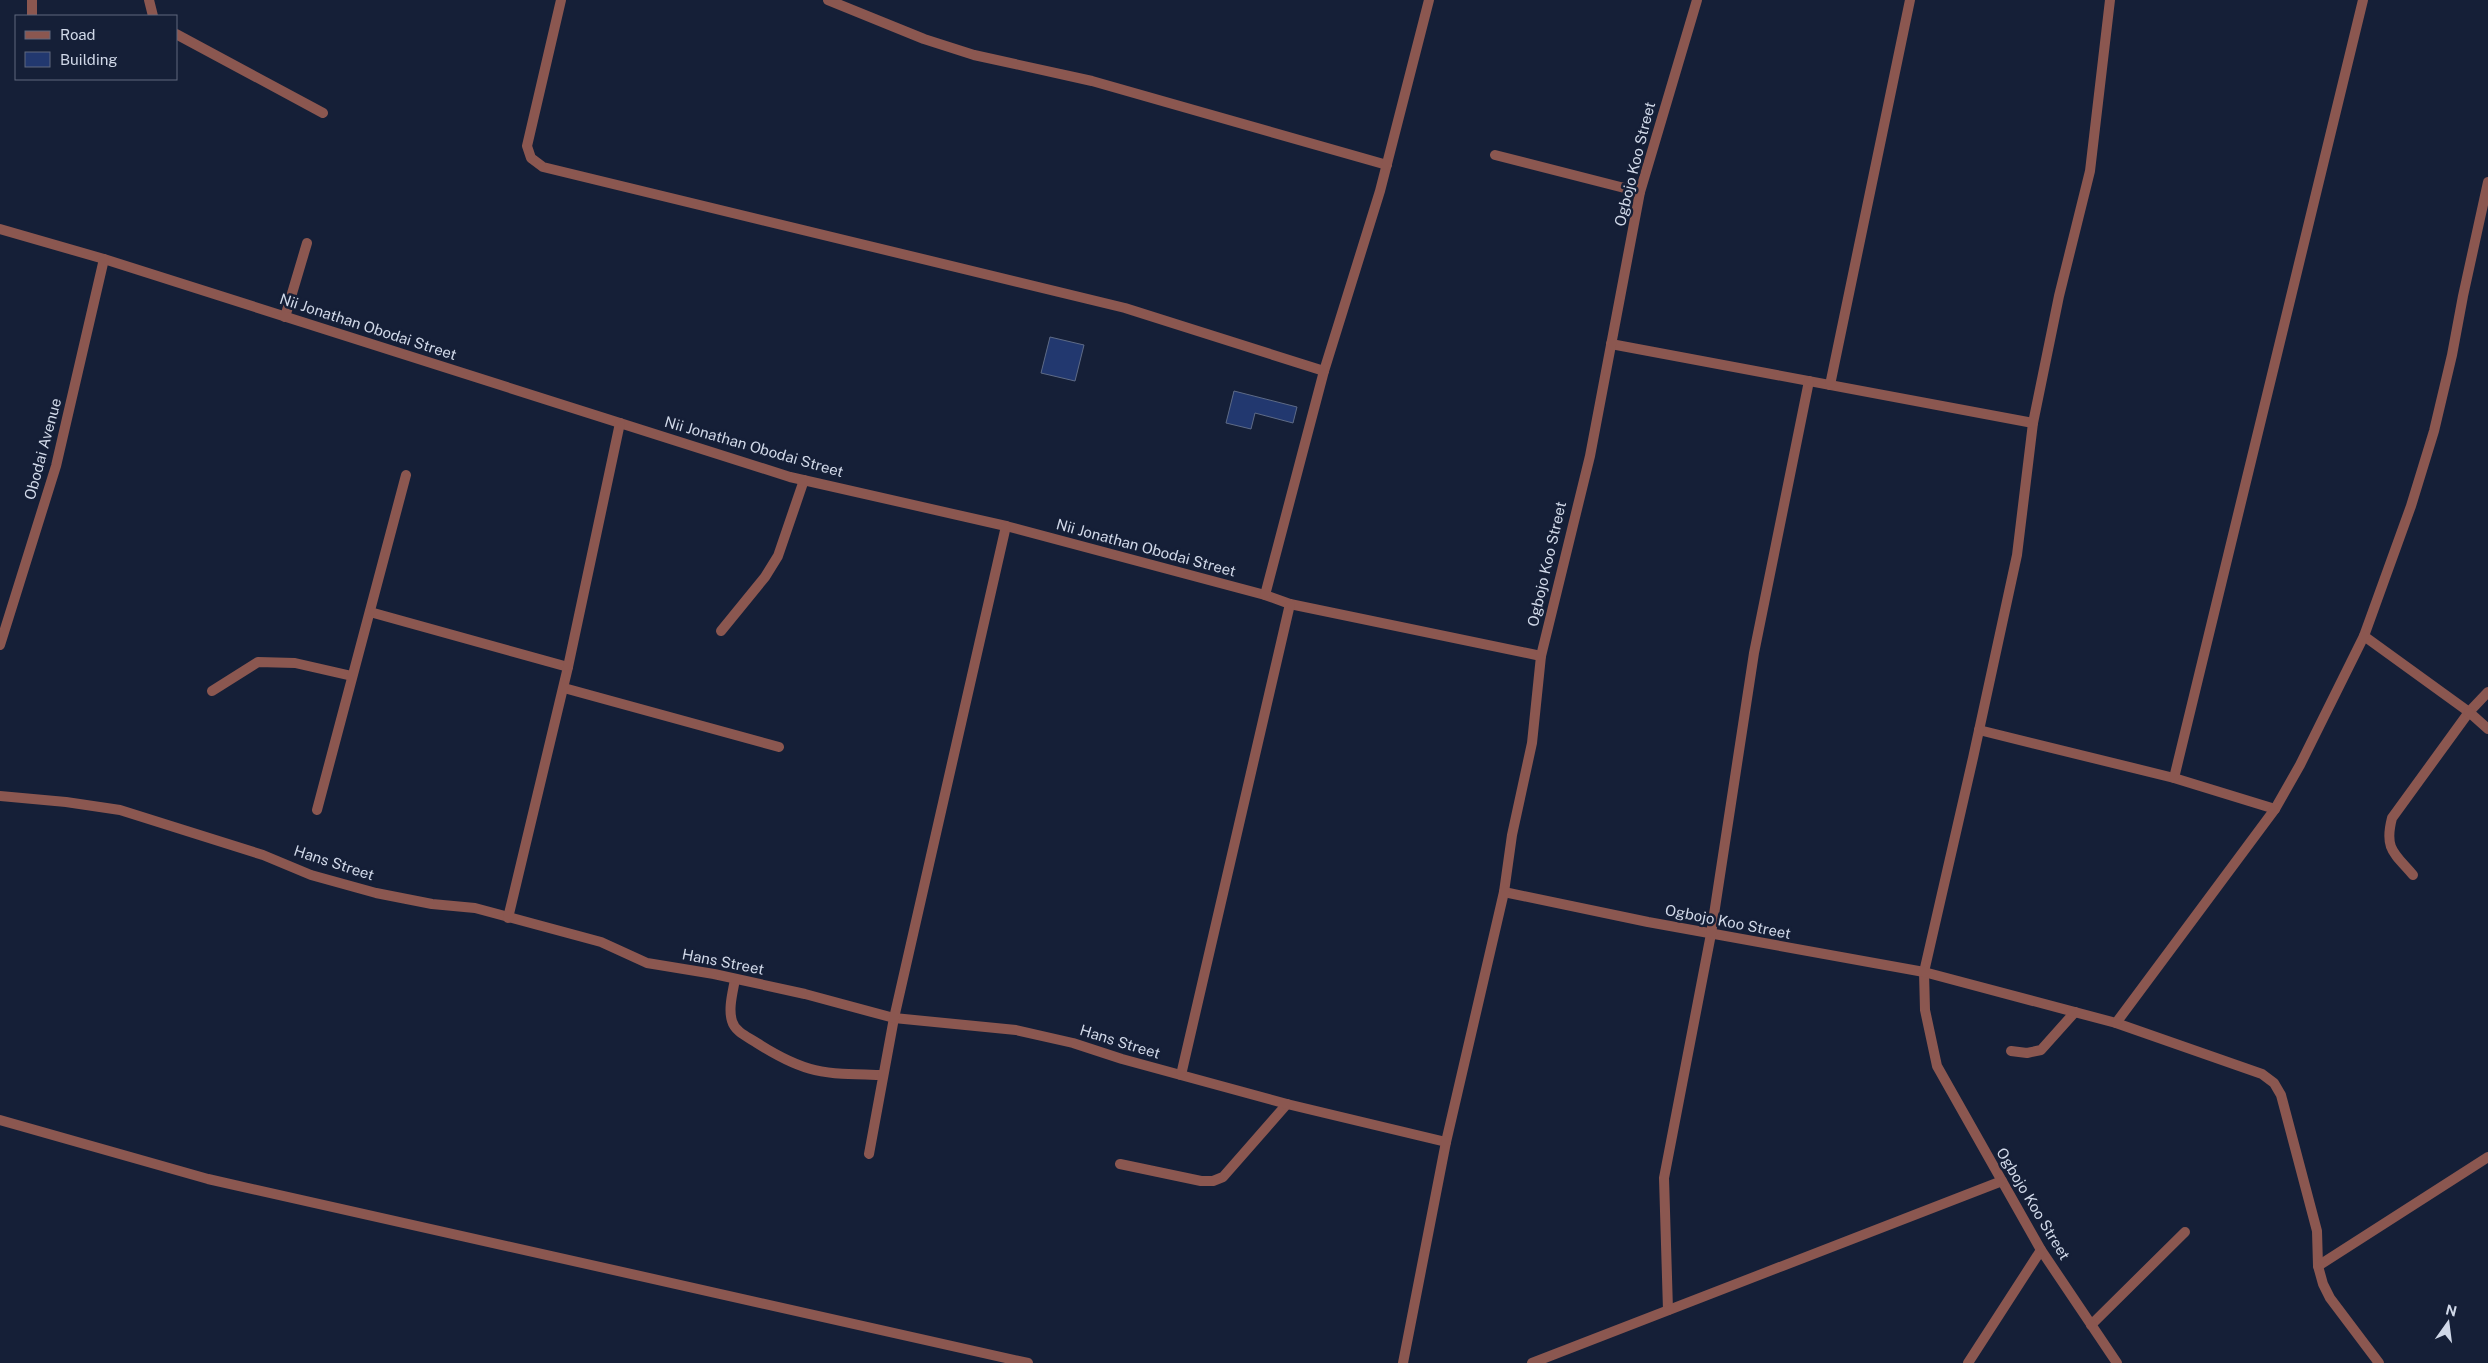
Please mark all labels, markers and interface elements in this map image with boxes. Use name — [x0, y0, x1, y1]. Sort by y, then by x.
legend — [15, 15, 178, 80]
text: Road — [60, 26, 96, 43]
text: Building — [60, 51, 118, 68]
street label: Ogbojo Koo Street — [1611, 100, 1658, 228]
street label: Nii Jonathan Obodai Street — [277, 290, 459, 363]
street label: Obodai Avenue — [21, 396, 64, 502]
street label: Nii Jonathan Obodai Street — [663, 413, 846, 480]
street label: Ogbojo Koo Street — [1524, 500, 1569, 628]
street label: Nii Jonathan Obodai Street — [1054, 515, 1238, 580]
street label: Hans Street — [292, 842, 377, 884]
street label: Ogbojo Koo Street — [1664, 901, 1793, 942]
street label: Hans Street — [681, 945, 766, 978]
street label: Hans Street — [1078, 1021, 1163, 1062]
street label: Ogbojo Koo Street — [1993, 1145, 2074, 1263]
north arrow — [2423, 1298, 2473, 1348]
text: N — [2444, 1301, 2458, 1319]

